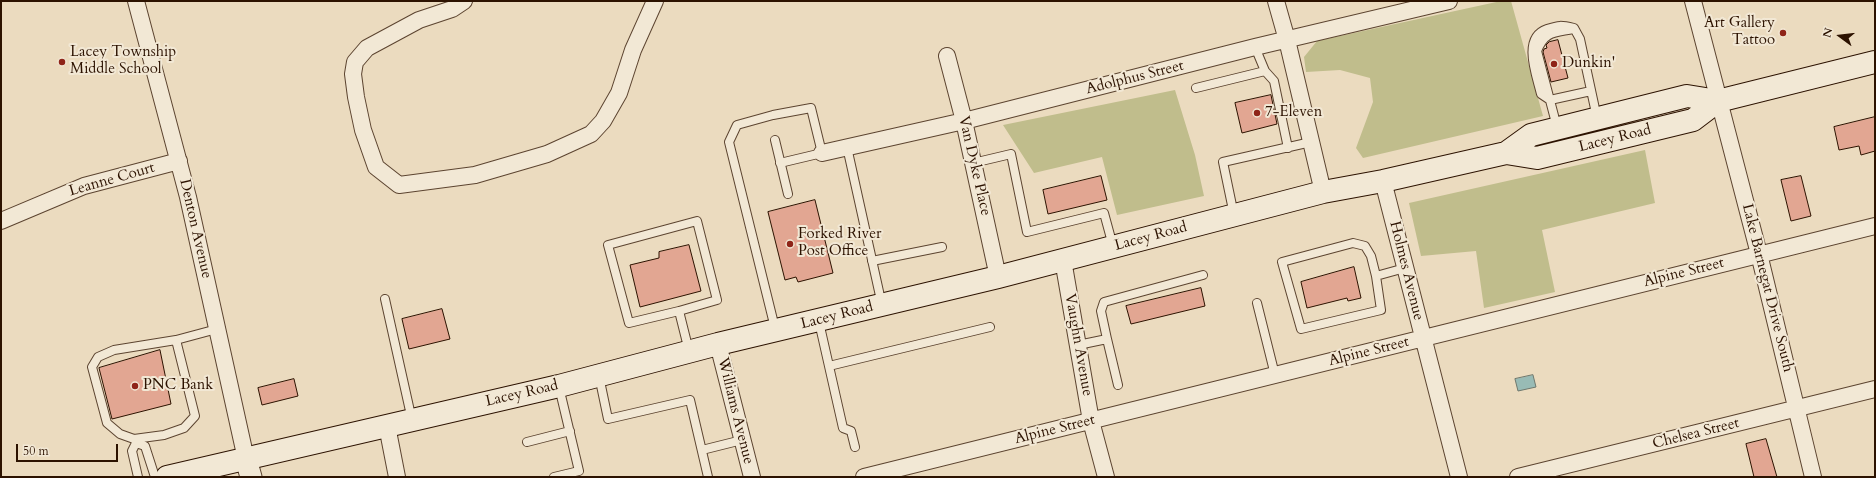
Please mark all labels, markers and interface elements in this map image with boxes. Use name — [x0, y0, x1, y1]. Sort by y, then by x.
place label: Art Gallery Tattoo — [1704, 15, 1775, 50]
north arrow — [1820, 16, 1860, 56]
text: N — [1819, 26, 1836, 39]
marker: Art Gallery Tattoo — [1778, 28, 1788, 38]
place label: Lacey Township Middle School — [70, 44, 176, 79]
place label: Dunkin' — [1562, 55, 1615, 73]
marker: Lacey Township Middle School — [57, 57, 67, 67]
street label: Adolphus Street — [1084, 57, 1186, 99]
marker: Dunkin' — [1549, 59, 1559, 69]
place label: 7-Eleven — [1265, 104, 1322, 122]
marker: 7-Eleven — [1252, 108, 1262, 118]
street label: Van Dyke Place — [954, 114, 994, 218]
street label: Lacey Road — [1577, 121, 1653, 157]
street label: Leanne Court — [67, 159, 157, 201]
street label: Denton Avenue — [175, 177, 215, 281]
street label: Lake Barnegat Drive South — [1737, 202, 1797, 374]
street label: Lacey Road — [1113, 219, 1189, 255]
street label: Holmes Avenue — [1385, 220, 1427, 322]
place label: Forked River Post Office — [798, 226, 881, 261]
marker: Forked River Post Office — [785, 239, 795, 249]
street label: Alpine Street — [1642, 254, 1726, 292]
street label: Vaughn Avenue — [1060, 292, 1096, 398]
street label: Lacey Road — [799, 298, 875, 334]
street label: Alpine Street — [1327, 333, 1411, 371]
street label: Williams Avenue — [713, 356, 757, 466]
place label: PNC Bank — [143, 377, 213, 395]
street label: Lacey Road — [484, 377, 560, 411]
marker: PNC Bank — [130, 381, 140, 391]
street label: Alpine Street — [1013, 411, 1097, 449]
street label: Chelsea Street — [1651, 415, 1741, 453]
scale bar — [18, 436, 120, 462]
text: 50 m — [23, 443, 49, 459]

